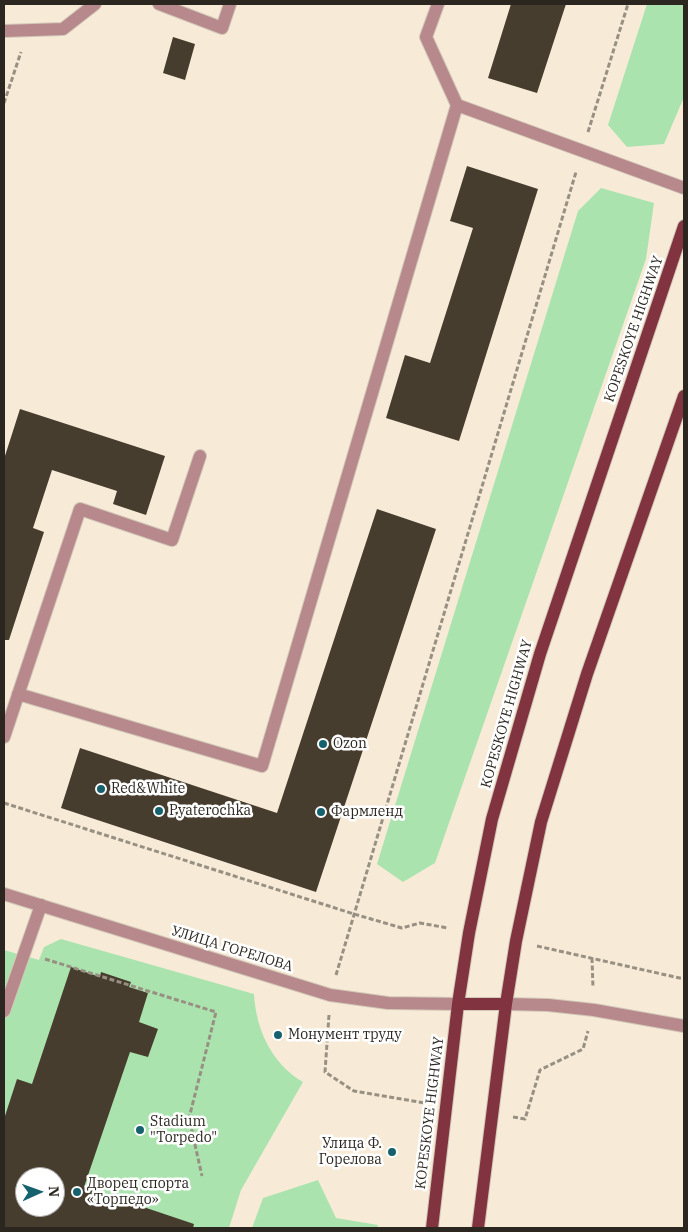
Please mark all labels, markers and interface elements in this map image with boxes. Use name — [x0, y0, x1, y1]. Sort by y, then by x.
street label: KOPESKOYE HIGHWAY — [601, 254, 667, 404]
street label: KOPESKOYE HIGHWAY — [478, 638, 536, 790]
place label: Ozon — [333, 736, 367, 752]
marker: Ozon — [317, 738, 329, 750]
place label: Red&White — [111, 781, 185, 797]
marker: Red&White — [95, 783, 107, 795]
place label: Pyaterochka — [169, 803, 251, 819]
place label: Фармленд — [331, 804, 403, 820]
marker: Pyaterochka — [153, 805, 165, 817]
marker: Фармленд — [315, 806, 327, 818]
street label: УЛИЦА ГОРЕЛОВА — [169, 923, 295, 975]
place label: Монумент труду — [288, 1027, 402, 1043]
marker: Монумент труду — [272, 1029, 284, 1041]
street label: KOPESKOYE HIGHWAY — [412, 1036, 448, 1190]
place label: Stadium "Torpedo" — [150, 1114, 217, 1146]
marker: Stadium "Torpedo" — [134, 1124, 146, 1136]
place label: Улица Ф. Горелова — [319, 1136, 382, 1168]
marker: Улица Ф. Горелова — [386, 1146, 398, 1158]
north arrow — [15, 1167, 65, 1217]
place label: Дворец спорта «Торпедо» — [87, 1176, 189, 1208]
text: N — [45, 1186, 63, 1197]
marker: Дворец спорта «Торпедо» — [71, 1186, 83, 1198]

